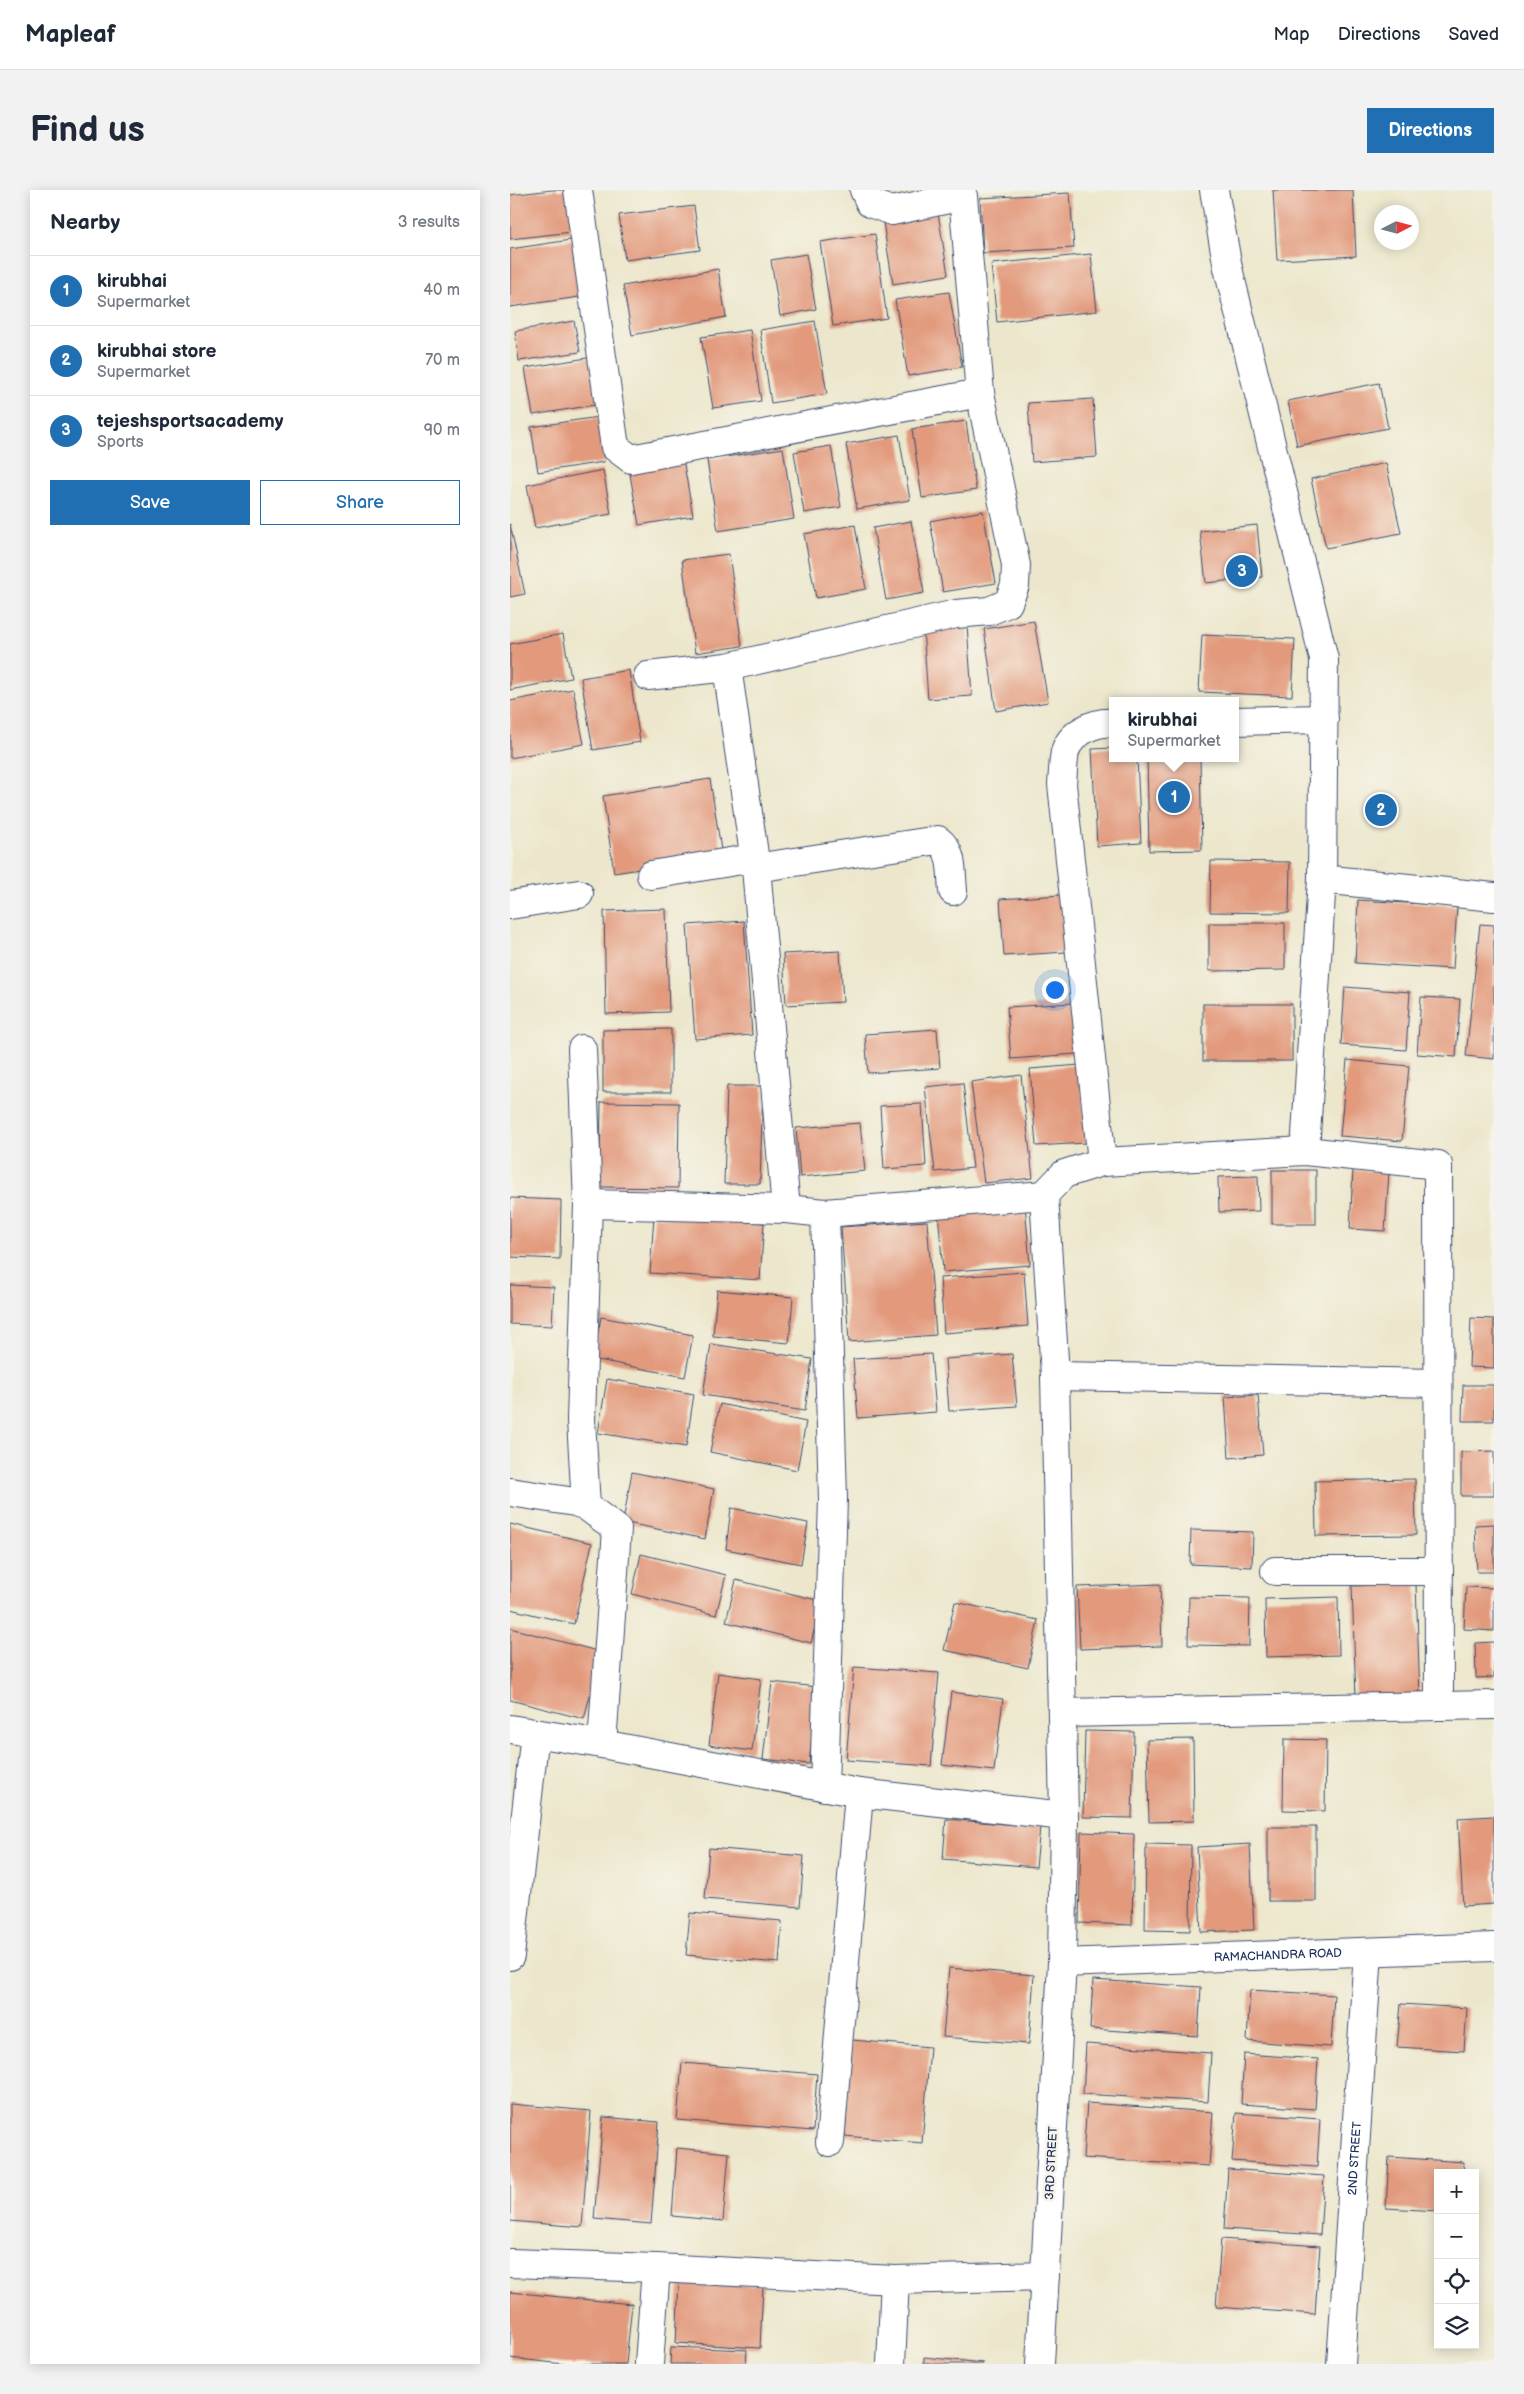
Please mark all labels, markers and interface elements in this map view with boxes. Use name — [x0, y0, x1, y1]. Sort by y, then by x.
text: Mapleaf — [25, 20, 116, 49]
text: Map — [1274, 24, 1310, 45]
text: Directions — [1338, 24, 1420, 45]
text: Saved — [1448, 24, 1499, 45]
button: Directions — [1367, 108, 1494, 153]
text: Find us — [30, 109, 145, 152]
north arrow — [1374, 205, 1419, 250]
text: Nearby — [50, 210, 120, 235]
text: 3 results — [398, 213, 460, 232]
text: kirubhai — [97, 270, 167, 293]
text: 1 — [63, 281, 69, 300]
text: 40 m — [423, 281, 460, 300]
text: Supermarket — [97, 293, 190, 312]
text: kirubhai store — [97, 340, 216, 363]
text: 2 — [61, 351, 71, 370]
text: 70 m — [425, 351, 460, 370]
text: Supermarket — [97, 363, 190, 382]
text: tejeshsportsacademy — [97, 410, 284, 433]
text: 3 — [61, 421, 71, 440]
text: 90 m — [424, 421, 460, 440]
text: Sports — [97, 433, 144, 452]
button: Save — [50, 480, 250, 525]
button: Share — [260, 480, 460, 525]
pin: 3 — [1226, 552, 1258, 590]
popup — [1109, 697, 1239, 762]
text: kirubhai — [1127, 709, 1197, 732]
text: Supermarket — [1127, 732, 1221, 751]
pin: 1 — [1158, 778, 1190, 816]
pin: 2 — [1365, 791, 1397, 829]
your location — [1042, 977, 1068, 1003]
street label: RAMACHANDRA ROAD — [1213, 1946, 1342, 1965]
street label: 2ND STREET — [1345, 2120, 1365, 2196]
street label: 3RD STREET — [1042, 2125, 1061, 2200]
map controls — [1434, 2169, 1479, 2349]
button: + — [1434, 2169, 1479, 2214]
button: − — [1434, 2214, 1479, 2259]
button: locate — [1434, 2259, 1479, 2304]
button: layers — [1434, 2304, 1479, 2349]

